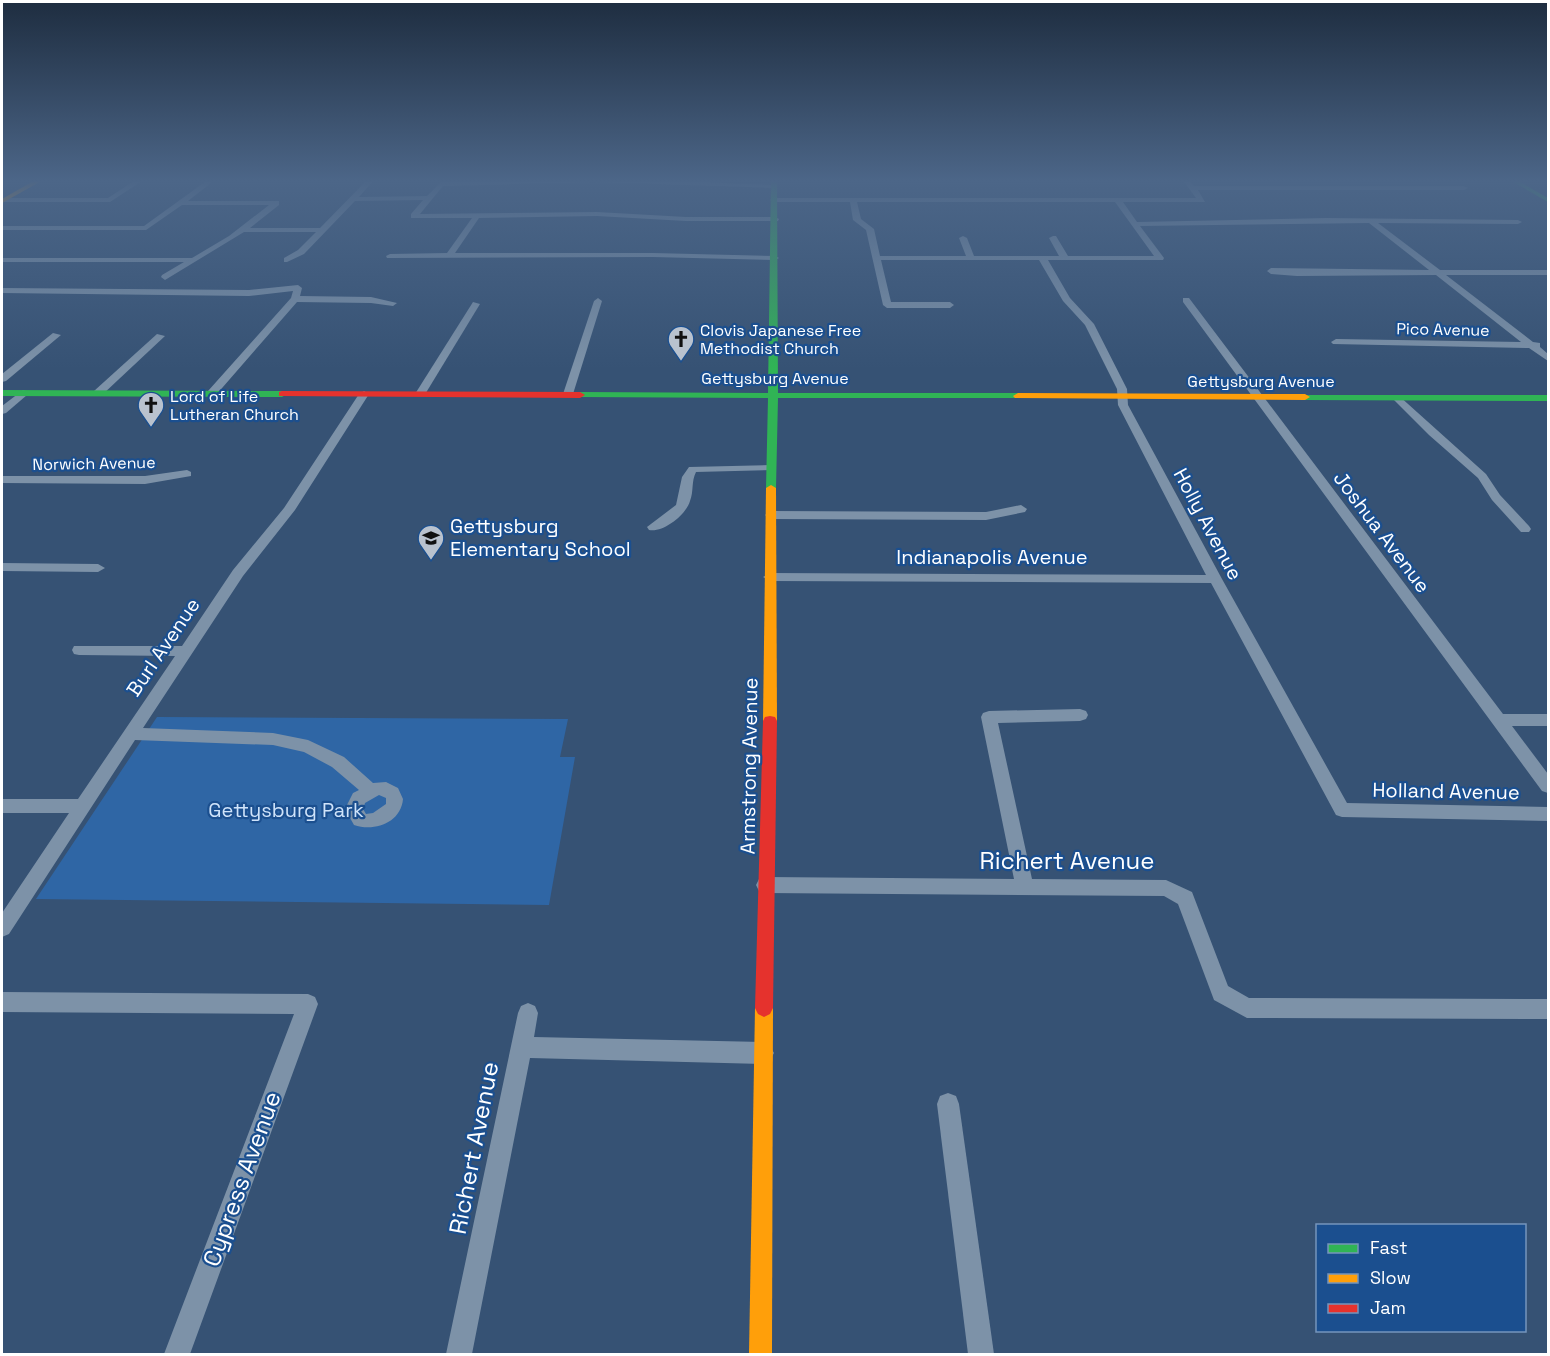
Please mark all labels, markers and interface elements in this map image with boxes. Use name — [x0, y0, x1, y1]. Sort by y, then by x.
street label: Pico Avenue — [1396, 318, 1490, 341]
place label: Clovis Japanese Free Methodist Church — [700, 320, 861, 359]
church icon: Clovis Japanese Free Methodist Church — [666, 324, 696, 362]
street label: Gettysburg Avenue — [701, 368, 849, 389]
street label: Gettysburg Avenue — [1187, 371, 1335, 392]
place label: Lord of Life Lutheran Church — [170, 386, 299, 425]
church icon: Lord of Life Lutheran Church — [136, 390, 166, 428]
street label: Norwich Avenue — [32, 452, 156, 475]
street label: Holly Avenue — [1168, 464, 1248, 584]
street label: Joshua Avenue — [1328, 466, 1436, 598]
place label: Gettysburg Elementary School — [450, 513, 631, 562]
school or university icon: Gettysburg Elementary School — [416, 523, 446, 561]
street label: Indianapolis Avenue — [896, 544, 1088, 570]
street label: Burl Avenue — [121, 593, 205, 701]
street label: Armstrong Avenue — [734, 677, 764, 855]
street label: Holland Avenue — [1372, 777, 1520, 805]
park label: Gettysburg Park — [208, 797, 364, 823]
street label: Richert Avenue — [980, 845, 1155, 876]
street label: Richert Avenue — [442, 1059, 505, 1237]
street label: Cypress Avenue — [195, 1087, 288, 1271]
legend — [1316, 1224, 1526, 1332]
text: Fast — [1370, 1236, 1407, 1259]
text: Slow — [1370, 1266, 1411, 1289]
text: Jam — [1370, 1296, 1406, 1319]

